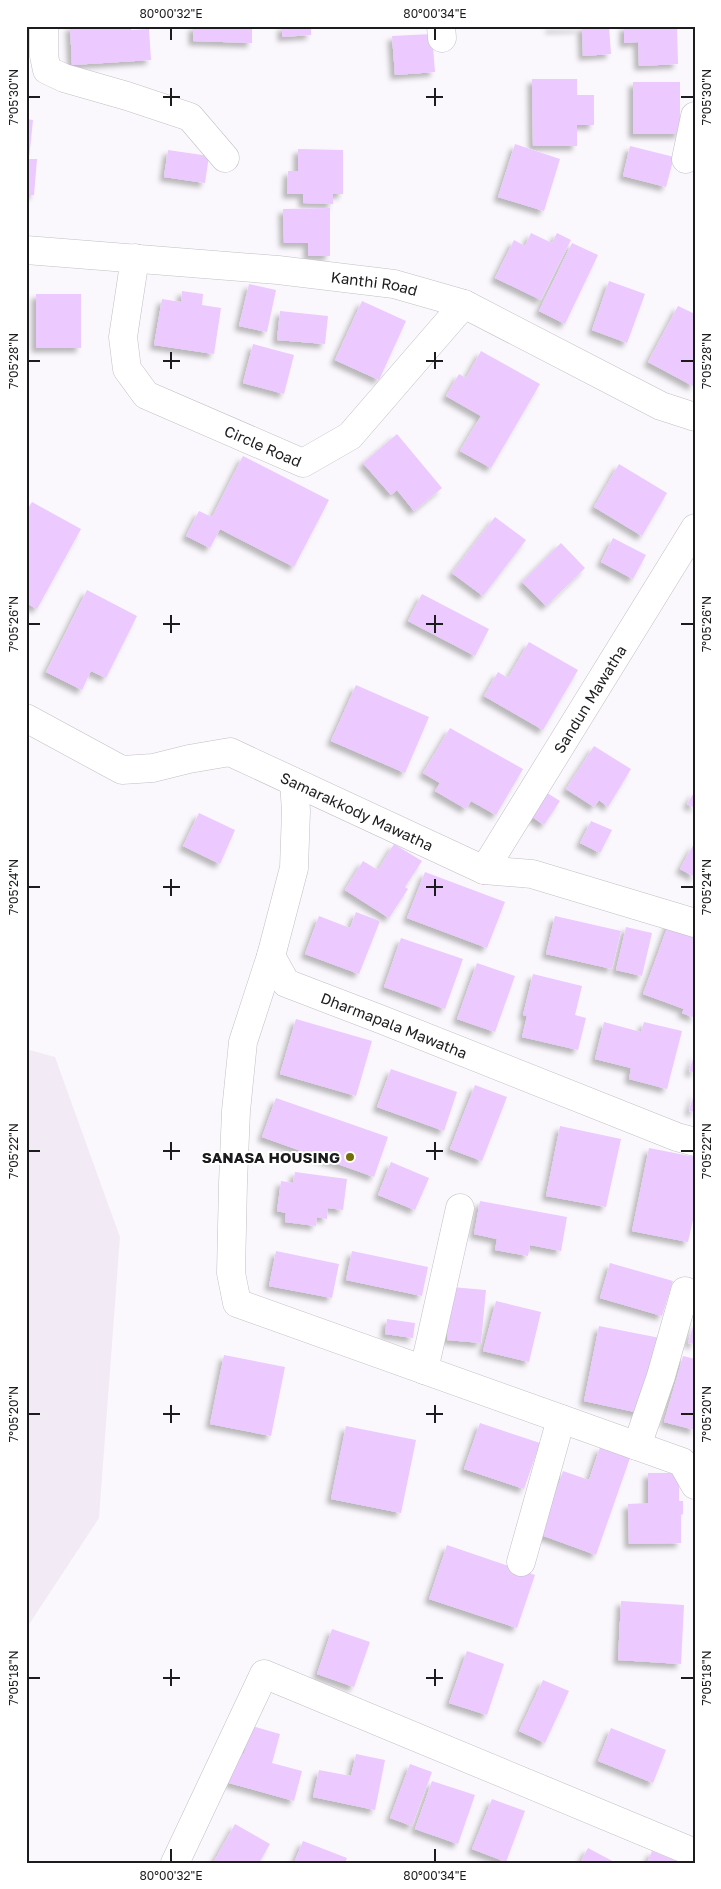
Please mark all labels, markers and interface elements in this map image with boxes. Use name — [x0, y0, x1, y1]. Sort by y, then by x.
text: 80°00'32"E — [140, 6, 202, 21]
text: 80°00'34"E — [403, 6, 467, 21]
text: 7°05'30"N — [6, 69, 21, 125]
text: 7°05'30"N — [699, 69, 714, 125]
street label: Kanthi Road — [330, 267, 420, 299]
text: 7°05'28"N — [6, 333, 21, 389]
text: 7°05'28"N — [699, 333, 714, 389]
street label: Circle Road — [222, 421, 304, 470]
text: 7°05'26"N — [6, 596, 21, 652]
text: 7°05'26"N — [699, 596, 714, 652]
street label: Sandun Mawatha — [549, 642, 630, 756]
street label: Samarakkody Mawatha — [278, 768, 436, 854]
text: 7°05'24"N — [6, 859, 21, 915]
text: 7°05'24"N — [699, 859, 714, 915]
street label: Dharmapala Mawatha — [318, 988, 470, 1062]
text: 7°05'22"N — [6, 1123, 21, 1179]
text: 7°05'22"N — [699, 1123, 714, 1179]
place label: SANASA HOUSING — [202, 1148, 340, 1166]
marker: SANASA HOUSING — [344, 1151, 356, 1163]
text: 7°05'20"N — [6, 1386, 21, 1442]
text: 7°05'20"N — [699, 1386, 714, 1442]
text: 7°05'18"N — [6, 1650, 21, 1706]
text: 7°05'18"N — [699, 1650, 714, 1706]
text: 80°00'32"E — [140, 1868, 202, 1883]
text: 80°00'34"E — [403, 1868, 467, 1883]

